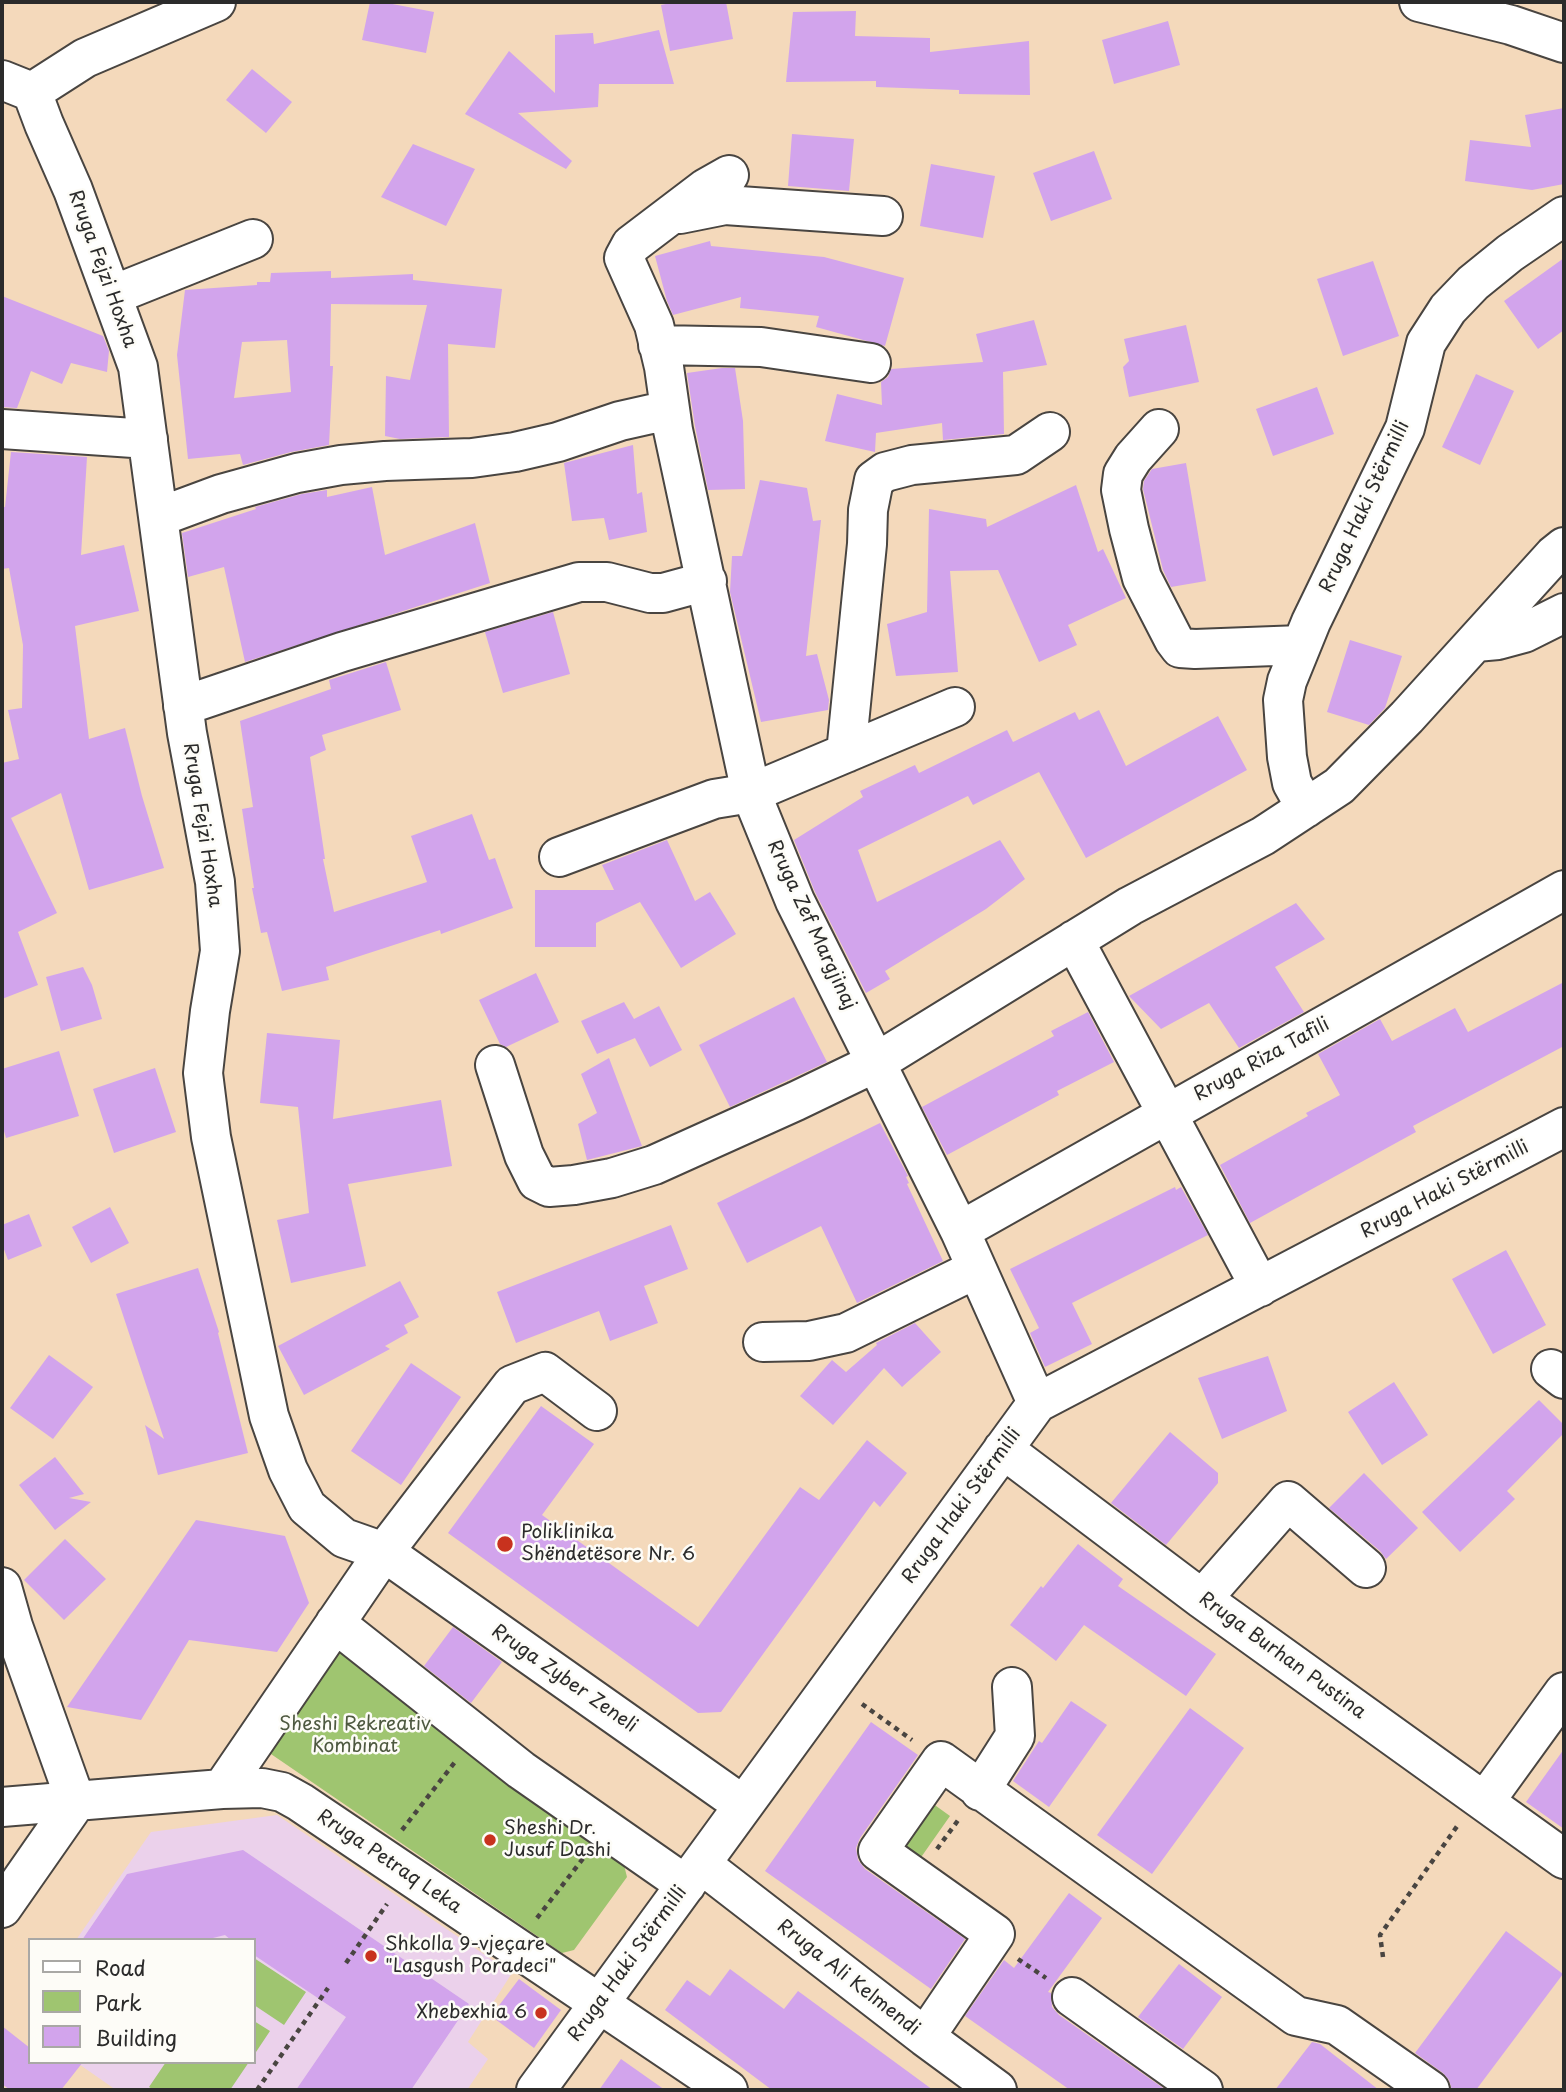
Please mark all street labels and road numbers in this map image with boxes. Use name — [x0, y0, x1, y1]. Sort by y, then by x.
street label: Rruga Fejzi Hoxha — [63, 187, 141, 351]
street label: Rruga Haki Stërmilli — [1315, 417, 1415, 597]
street label: Rruga Fejzi Hoxha — [178, 741, 226, 909]
street label: Rruga Zef Margjinaj — [762, 837, 860, 1013]
street label: Rruga Riza Tafili — [1190, 1013, 1334, 1107]
street label: Rruga Haki Stërmilli — [1357, 1136, 1533, 1244]
street label: Rruga Haki Stërmilli — [898, 1424, 1026, 1588]
street label: Rruga Burhan Pustina — [1194, 1588, 1370, 1724]
street label: Rruga Zyber Zeneli — [487, 1620, 641, 1738]
street label: Rruga Petraq Leka — [312, 1805, 466, 1919]
street label: Rruga Haki Stërmilli — [564, 1882, 692, 2046]
street label: Rruga Ali Kelmendi — [772, 1915, 924, 2041]

